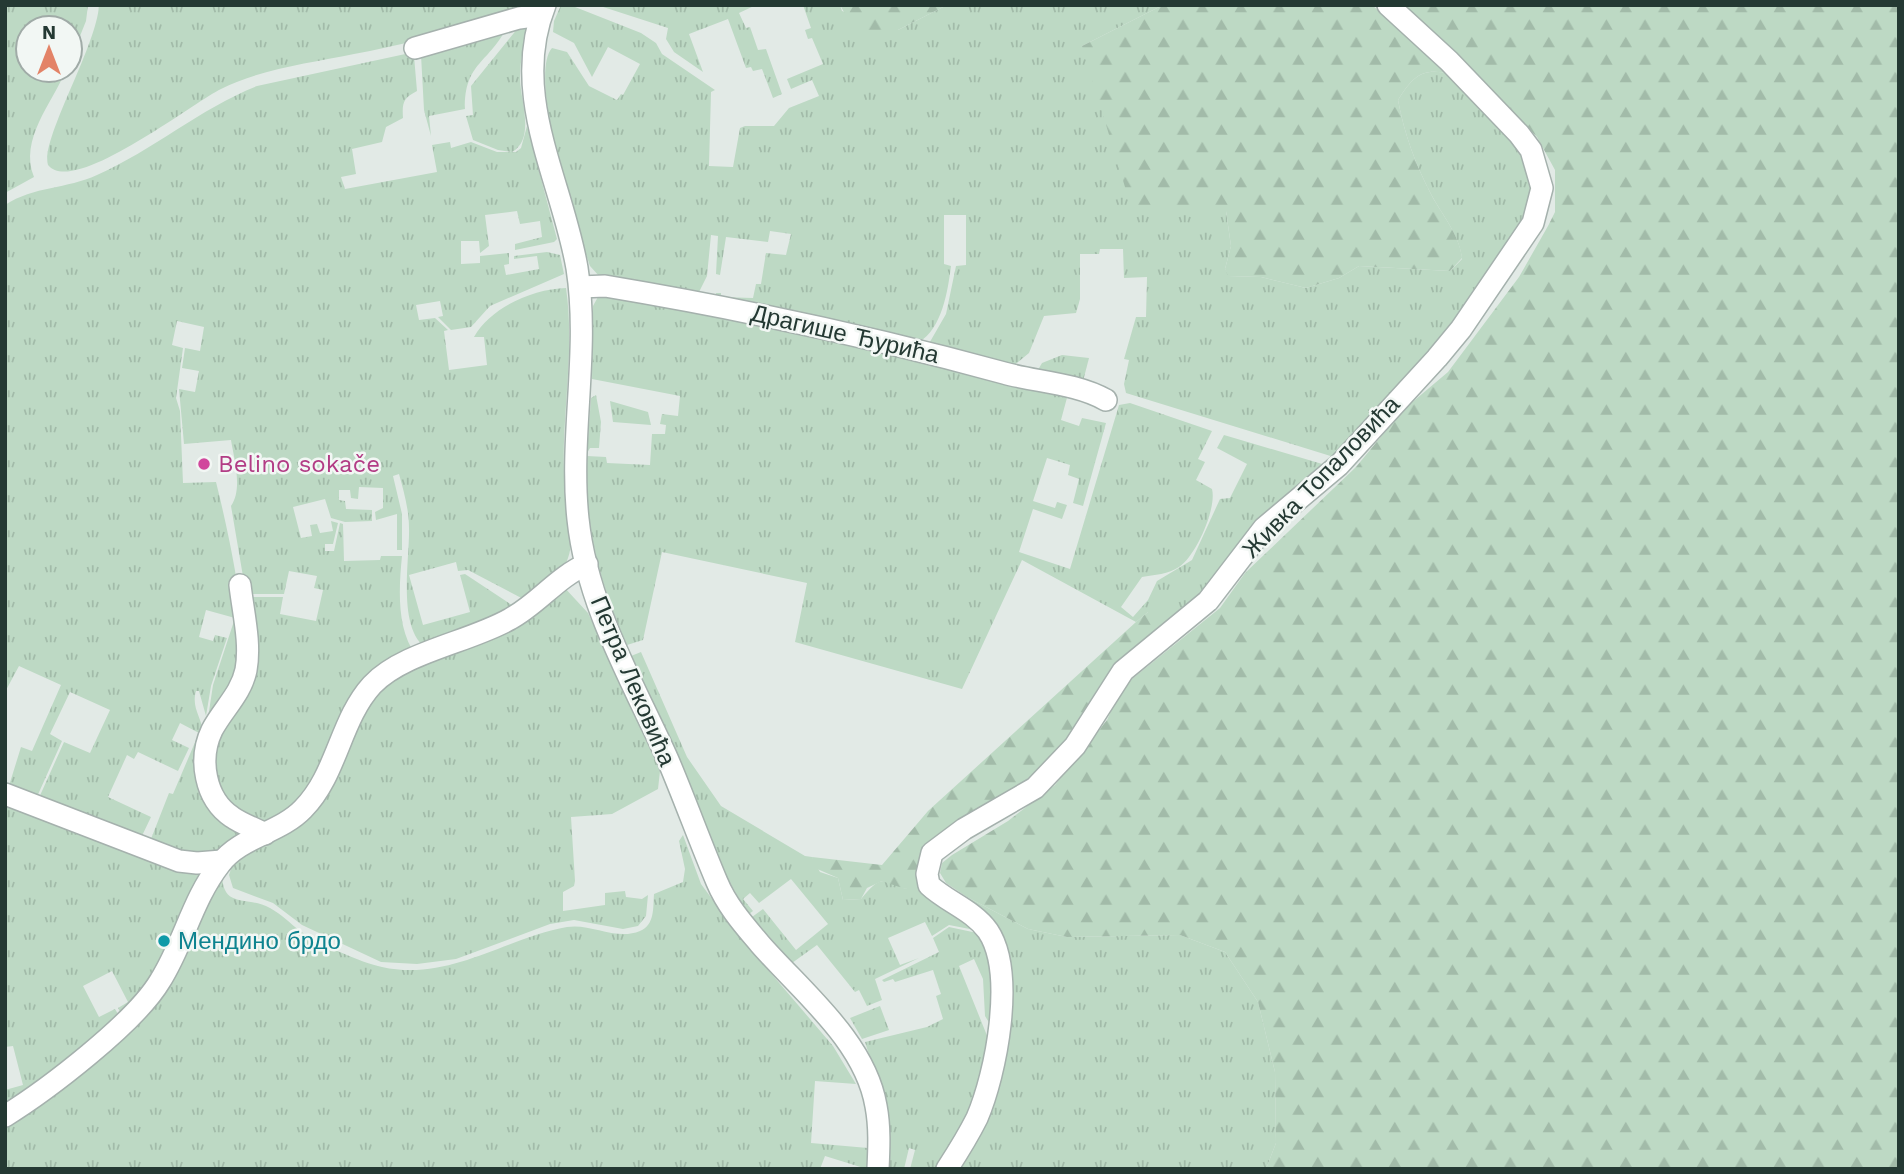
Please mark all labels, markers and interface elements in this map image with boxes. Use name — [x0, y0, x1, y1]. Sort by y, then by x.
north arrow — [14, 14, 84, 84]
text: N — [42, 21, 56, 44]
street label: Драгише Ђурића — [748, 299, 942, 369]
street label: Живка Топаловића — [1237, 390, 1406, 564]
place label: Belino sokače — [218, 450, 380, 478]
marker: Belino sokače — [196, 456, 212, 472]
street label: Петра Лековића — [585, 592, 682, 771]
place label: Мендино брдо — [178, 927, 341, 955]
marker: Мендино брдо — [156, 933, 172, 949]

